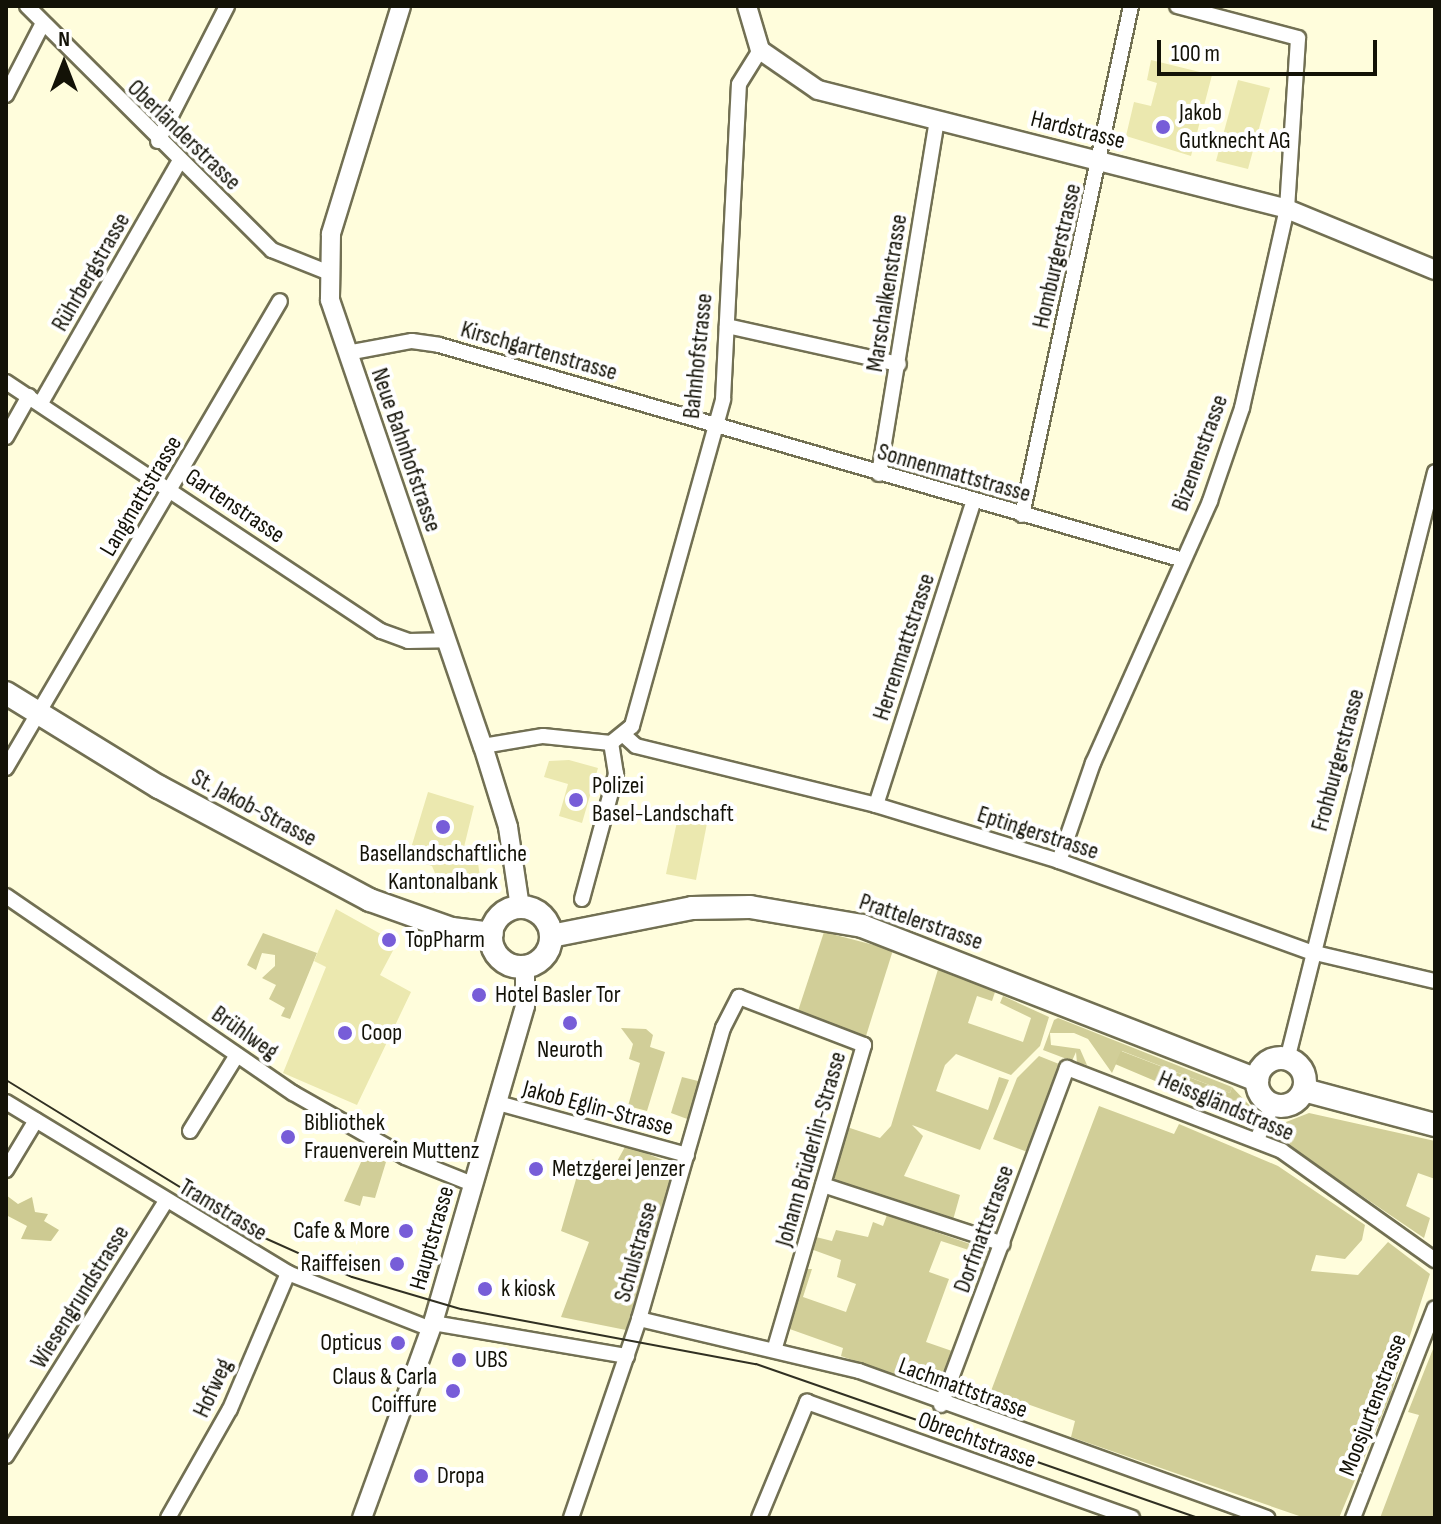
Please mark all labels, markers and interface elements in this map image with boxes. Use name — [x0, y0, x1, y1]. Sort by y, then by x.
north arrow — [24, 24, 104, 104]
scale bar — [1161, 24, 1381, 74]
text: N — [58, 26, 70, 53]
text: 100 m — [1171, 39, 1220, 68]
street label: Oberländerstrasse — [121, 74, 247, 196]
place label: Jakob Gutknecht AG — [1179, 99, 1291, 155]
street label: Hardstrasse — [1028, 104, 1128, 156]
marker: Jakob Gutknecht AG — [1154, 118, 1172, 136]
street label: Homburgerstrasse — [1026, 181, 1088, 331]
street label: Rührbergstrasse — [46, 208, 136, 336]
street label: Marschalkenstrasse — [860, 212, 914, 374]
street label: Bahnhofstrasse — [677, 292, 719, 420]
street label: Kirschgartenstrasse — [457, 315, 621, 387]
street label: Neue Bahnhofstrasse — [365, 364, 447, 536]
street label: Bizenenstrasse — [1166, 391, 1234, 515]
street label: Langmattstrasse — [94, 431, 188, 561]
street label: Sonnenmattstrasse — [874, 437, 1034, 509]
street label: Gartenstrasse — [180, 462, 290, 550]
street label: Herrenmattstrasse — [867, 570, 941, 724]
street label: Frohburgerstrasse — [1305, 686, 1371, 834]
street label: St. Jakob-Strasse — [186, 763, 322, 853]
place label: Polizei Basel-Landschaft — [592, 772, 734, 828]
marker: Polizei Basel-Landschaft — [567, 791, 585, 809]
street label: Eptingerstrasse — [974, 800, 1102, 866]
marker: Basellandschaftliche Kantonalbank — [434, 818, 452, 836]
place label: Basellandschaftliche Kantonalbank — [359, 840, 527, 896]
street label: Prattelerstrasse — [855, 887, 987, 957]
place label: TopPharm — [405, 926, 485, 954]
marker: TopPharm — [380, 931, 398, 949]
place label: Hotel Basler Tor — [495, 981, 621, 1009]
marker: Hotel Basler Tor — [470, 986, 488, 1004]
street label: Brühlweg — [206, 1000, 284, 1066]
marker: Neuroth — [561, 1014, 579, 1032]
place label: Coop — [361, 1019, 402, 1047]
marker: Coop — [336, 1024, 354, 1042]
place label: Neuroth — [537, 1036, 603, 1064]
street label: Johann Brüderlin-Strasse — [769, 1048, 853, 1250]
street label: Heissgländstrasse — [1154, 1064, 1298, 1148]
street label: Jakob Eglin-Strasse — [520, 1074, 676, 1142]
place label: Bibliothek Frauenverein Muttenz — [304, 1109, 479, 1165]
marker: Bibliothek Frauenverein Muttenz — [279, 1128, 297, 1146]
place label: Metzgerei Jenzer — [552, 1155, 685, 1183]
marker: Metzgerei Jenzer — [527, 1160, 545, 1178]
street label: Dorfmattstrasse — [948, 1161, 1020, 1297]
street label: Tramstrasse — [174, 1173, 272, 1247]
street label: Hauptstrasse — [403, 1183, 461, 1293]
street label: Schulstrasse — [608, 1199, 664, 1305]
place label: Cafe & More — [293, 1217, 390, 1245]
street label: Wiesengrundstrasse — [25, 1220, 135, 1374]
marker: Cafe & More — [397, 1222, 415, 1240]
place label: Raiffeisen — [301, 1250, 381, 1278]
marker: Raiffeisen — [388, 1255, 406, 1273]
place label: k kiosk — [501, 1275, 555, 1303]
marker: k kiosk — [476, 1280, 494, 1298]
place label: Opticus — [320, 1329, 382, 1357]
street label: Moosjurtenstrasse — [1333, 1330, 1413, 1480]
marker: Opticus — [389, 1334, 407, 1352]
place label: UBS — [475, 1346, 508, 1374]
marker: UBS — [450, 1351, 468, 1369]
street label: Lachmattstrasse — [894, 1351, 1032, 1425]
street label: Hofweg — [187, 1354, 239, 1422]
place label: Claus & Carla Coiffure — [332, 1363, 437, 1419]
marker: Claus & Carla Coiffure — [444, 1382, 462, 1400]
street label: Obrechtstrasse — [914, 1405, 1040, 1475]
place label: Dropa — [437, 1462, 484, 1490]
marker: Dropa — [412, 1467, 430, 1485]

